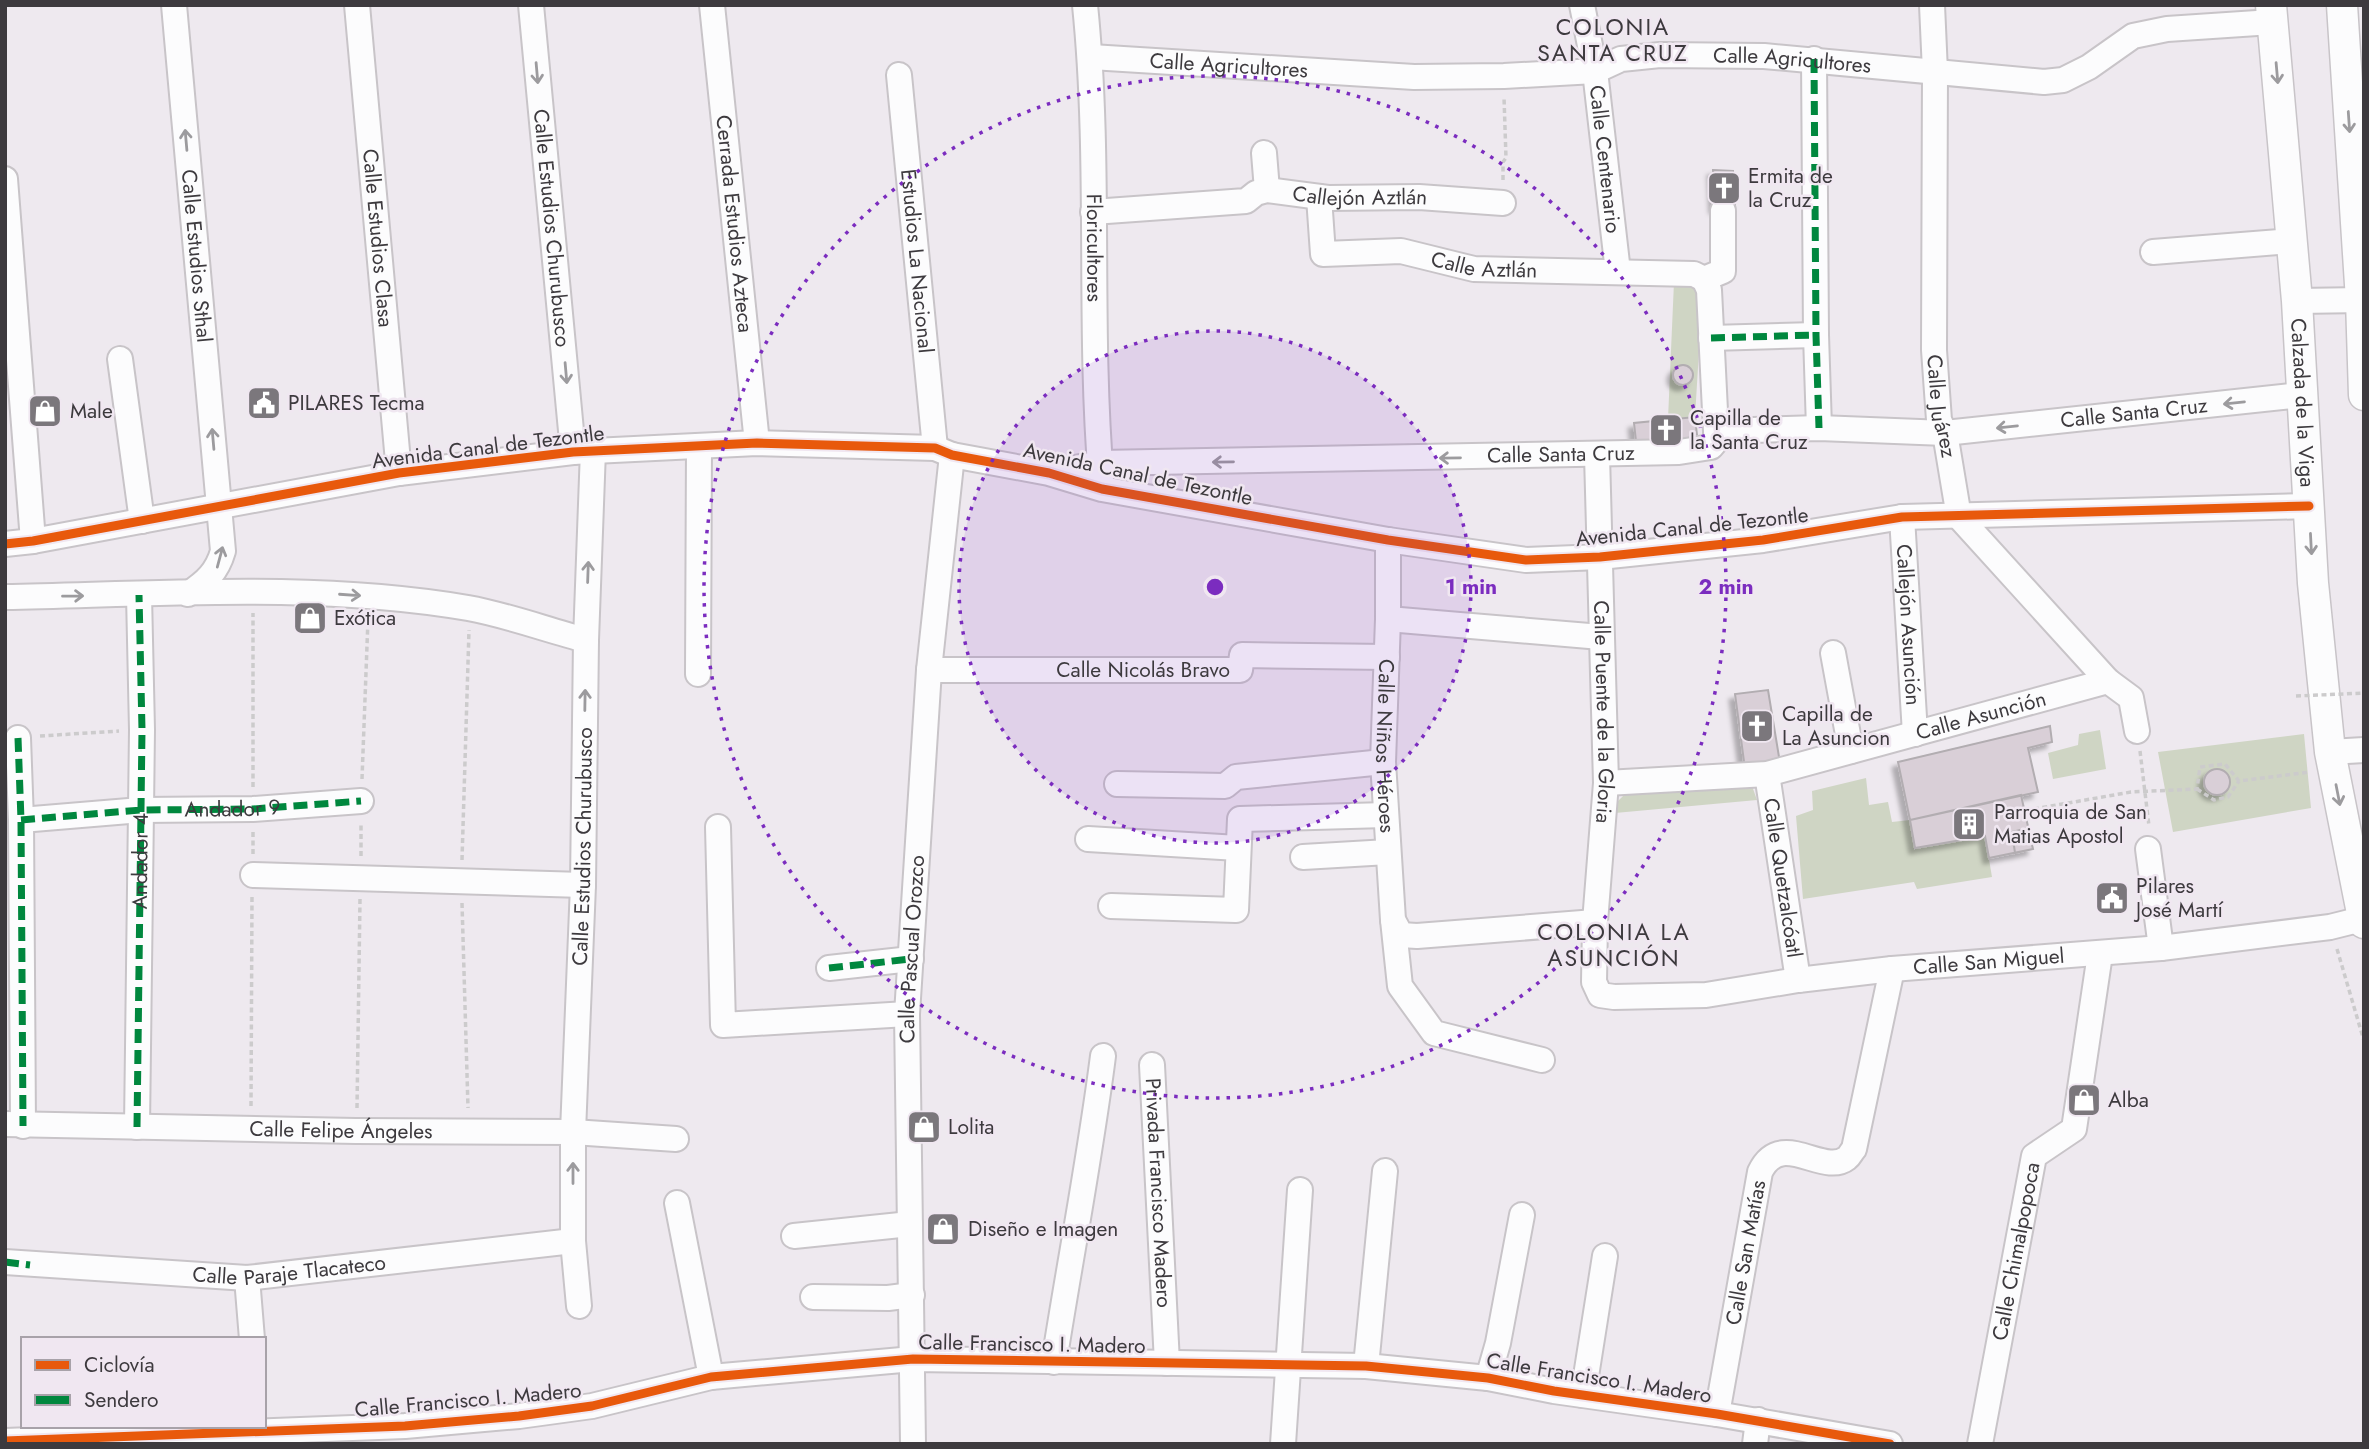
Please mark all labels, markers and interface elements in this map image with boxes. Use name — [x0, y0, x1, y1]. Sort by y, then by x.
district label: COLONIA SANTA CRUZ — [1537, 10, 1689, 70]
street label: Calle Agricultores — [1713, 41, 1873, 81]
street label: Calle Agricultores — [1149, 46, 1309, 85]
one-way arrow — [531, 61, 544, 84]
one-way arrow — [2271, 61, 2284, 84]
street label: Calle Centenario — [1582, 84, 1628, 235]
street label: Calle Estudios Churubusco — [526, 108, 578, 348]
one-way arrow — [2343, 110, 2356, 133]
street label: Cerrada Estudios Azteca — [708, 114, 761, 334]
one-way arrow — [179, 129, 192, 151]
street label: Calle Estudios Clasa — [355, 148, 401, 329]
place label: Ermita de la Cruz — [1748, 161, 1833, 215]
street label: Calle Estudios Sthal — [174, 168, 219, 344]
street label: Estudios La Nacional — [893, 168, 941, 355]
church icon: Ermita de la Cruz — [1705, 169, 1743, 207]
street label: Callejón Aztlán — [1291, 179, 1428, 213]
street label: Floricultores — [1079, 194, 1109, 302]
street label: Calle Aztlán — [1428, 244, 1537, 285]
street label: Calzada de la Viga — [2283, 317, 2323, 488]
street label: Calle Juárez — [1919, 354, 1964, 460]
one-way arrow — [560, 361, 573, 384]
public building icon: PILARES Tecma — [245, 384, 283, 422]
place label: PILARES Tecma — [288, 388, 425, 418]
street label: Calle Santa Cruz — [2059, 390, 2209, 436]
shop icon: Male — [26, 392, 64, 430]
place label: Male — [70, 396, 113, 426]
one-way arrow — [2223, 396, 2245, 409]
place label: Capilla de la Santa Cruz — [1690, 403, 1808, 457]
church icon: Capilla de la Santa Cruz — [1647, 411, 1685, 449]
street label: Avenida Canal de Tezontle — [370, 418, 606, 476]
one-way arrow — [1996, 420, 2019, 433]
one-way arrow — [206, 429, 219, 451]
street label: Avenida Canal de Tezontle — [1020, 435, 1256, 513]
street label: Calle Santa Cruz — [1487, 438, 1635, 471]
one-way arrow — [1439, 451, 1462, 464]
one-way arrow — [1212, 455, 1235, 469]
street label: Avenida Canal de Tezontle — [1574, 500, 1810, 554]
one-way arrow — [2305, 533, 2318, 556]
street label: Callejón Asunción — [1889, 543, 1928, 706]
one-way arrow — [214, 547, 227, 569]
one-way arrow — [582, 561, 595, 584]
text: 1 min — [1445, 572, 1497, 602]
text: 2 min — [1698, 572, 1754, 602]
centre of rings — [1203, 575, 1227, 599]
one-way arrow — [62, 589, 85, 603]
one-way arrow — [338, 589, 361, 602]
shop icon: Exótica — [291, 599, 329, 637]
street label: Calle Puente de la Gloria — [1586, 600, 1621, 825]
place label: Exótica — [334, 603, 396, 633]
street label: Calle Nicolás Bravo — [1056, 655, 1230, 685]
street label: Calle Niños Héroes — [1368, 659, 1402, 834]
street label: Calle Asunción — [1912, 684, 2049, 748]
one-way arrow — [578, 689, 592, 712]
place label: Capilla de La Asuncion — [1782, 699, 1890, 753]
church icon: Capilla de La Asuncion — [1738, 707, 1776, 745]
street label: Calle Estudios Churubusco — [565, 727, 600, 966]
one-way arrow — [2332, 783, 2345, 806]
street label: Andador 9 — [184, 792, 282, 825]
street label: Calle Quetzalcóatl — [1756, 796, 1809, 960]
place label: Parroquia de San Matias Apostol — [1994, 797, 2147, 851]
building icon: Parroquia de San Matias Apostol — [1950, 805, 1988, 843]
street label: Andador 4 — [125, 813, 156, 909]
street label: Calle Pascual Orozco — [892, 854, 932, 1044]
place label: Pilares José Martí — [2133, 871, 2224, 925]
public building icon: Pilares José Martí — [2093, 879, 2131, 917]
district label: COLONIA LA ASUNCIÓN — [1537, 915, 1691, 975]
street label: Calle San Miguel — [1912, 941, 2065, 982]
street label: Privada Francisco Madero — [1138, 1077, 1179, 1308]
shop icon: Alba — [2065, 1081, 2103, 1119]
place label: Alba — [2108, 1085, 2149, 1115]
shop icon: Lolita — [905, 1108, 943, 1146]
place label: Lolita — [948, 1112, 994, 1142]
street label: Calle Felipe Ángeles — [249, 1114, 433, 1146]
street label: Calle Chimalpopoca — [1985, 1160, 2048, 1343]
one-way arrow — [566, 1161, 580, 1184]
street label: Calle San Matías — [1718, 1178, 1773, 1327]
shop icon: Diseño e Imagen — [924, 1210, 962, 1248]
place label: Diseño e Imagen — [968, 1214, 1118, 1244]
street label: Calle Paraje Tlacateco — [191, 1247, 387, 1293]
street label: Calle Francisco I. Madero — [918, 1327, 1146, 1361]
legend — [21, 1337, 266, 1428]
street label: Calle Francisco I. Madero — [1484, 1345, 1714, 1411]
text: Ciclovía — [84, 1350, 155, 1380]
street label: Calle Francisco I. Madero — [353, 1375, 583, 1425]
text: Sendero — [84, 1385, 159, 1415]

